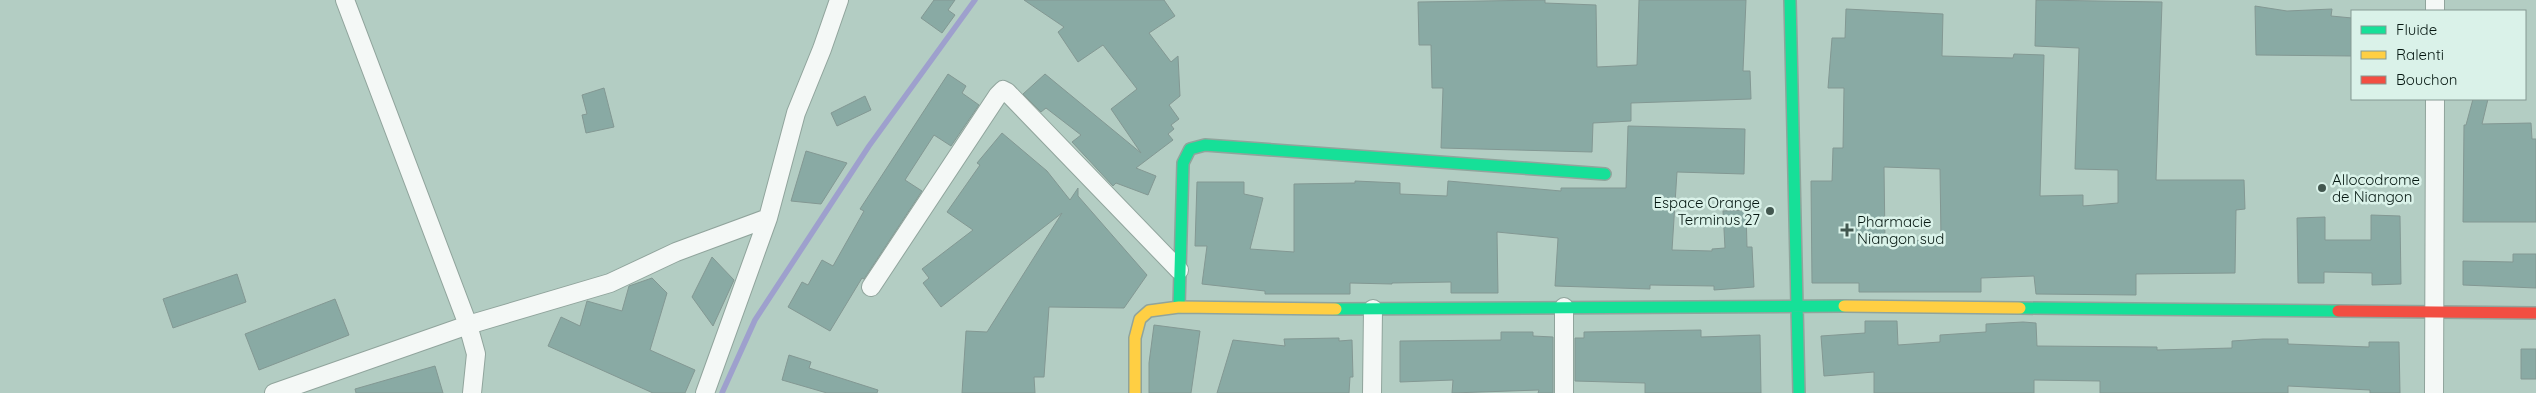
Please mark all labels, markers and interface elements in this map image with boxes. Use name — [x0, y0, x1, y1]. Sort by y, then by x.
legend — [2351, 10, 2526, 100]
text: Fluide — [2396, 20, 2437, 39]
text: Ralenti — [2396, 45, 2444, 64]
text: Bouchon — [2396, 70, 2457, 89]
place label: Allocodrome de Niangon — [2332, 170, 2420, 206]
marker: Allocodrome de Niangon — [2316, 182, 2328, 194]
place label: Espace Orange Terminus 27 — [1654, 193, 1760, 229]
marker: Espace Orange Terminus 27 — [1764, 205, 1776, 217]
place label: Pharmacie Niangon sud — [1857, 212, 1944, 248]
marker: Pharmacie Niangon sud — [1841, 224, 1853, 236]

